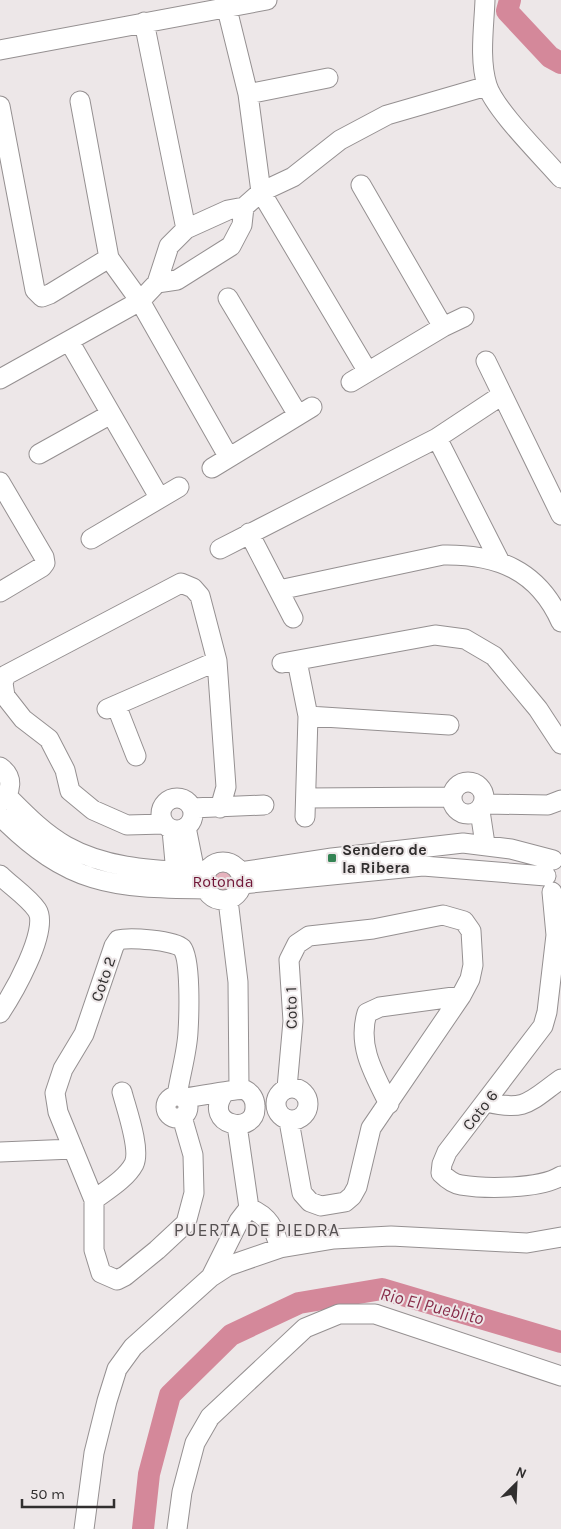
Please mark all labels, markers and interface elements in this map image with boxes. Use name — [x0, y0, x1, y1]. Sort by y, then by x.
place label: Sendero de la Ribera — [342, 840, 427, 877]
marker: Sendero de la Ribera — [326, 852, 338, 864]
park label: Rotonda — [192, 872, 254, 891]
street label: Coto 2 — [86, 954, 120, 1004]
street label: Coto 1 — [281, 987, 301, 1029]
street label: Coto 6 — [458, 1086, 502, 1134]
district label: PUERTA DE PIEDRA — [174, 1219, 340, 1241]
water label: Rio El Pueblito — [378, 1283, 486, 1330]
north arrow — [491, 1459, 541, 1509]
text: N — [513, 1463, 529, 1482]
scale bar — [22, 1476, 115, 1508]
text: 50 m — [30, 1485, 65, 1503]

